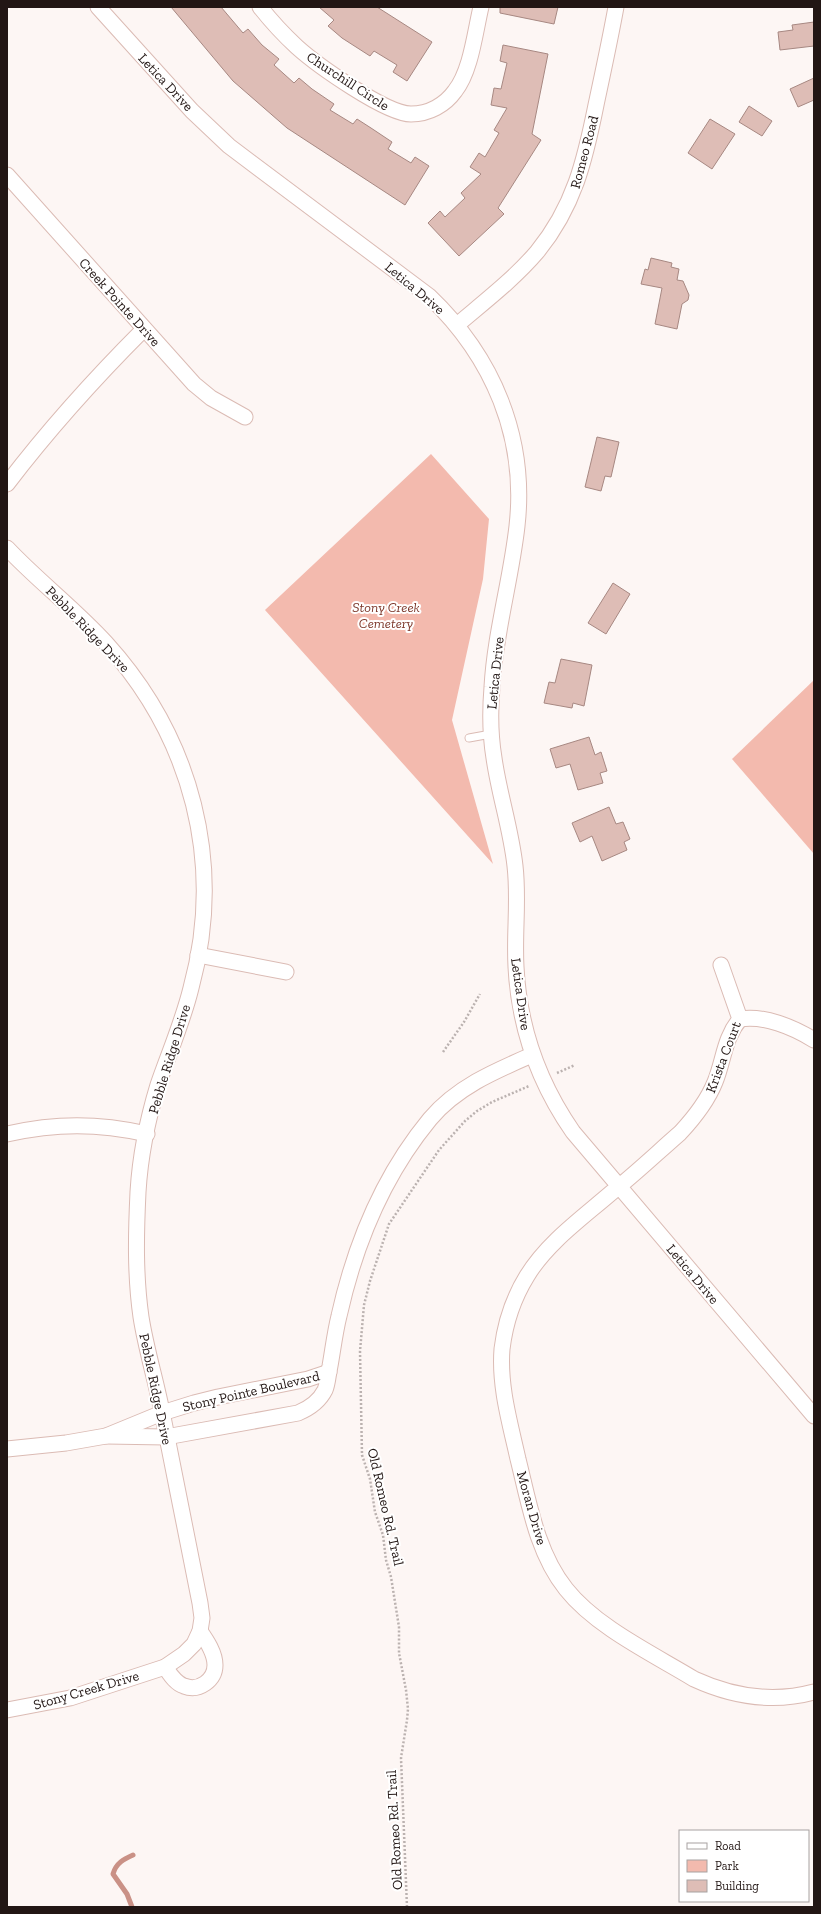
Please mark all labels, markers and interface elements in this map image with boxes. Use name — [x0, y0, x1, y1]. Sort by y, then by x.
street label: Churchill Circle — [303, 48, 393, 115]
street label: Letica Drive — [135, 50, 197, 115]
street label: Romeo Road — [567, 114, 602, 190]
street label: Creek Pointe Drive — [75, 255, 164, 350]
street label: Letica Drive — [381, 259, 448, 319]
street label: Pebble Ridge Drive — [42, 583, 133, 676]
park label: Stony Creek Cemetery — [352, 599, 420, 632]
street label: Letica Drive — [483, 636, 508, 710]
street label: Letica Drive — [507, 957, 534, 1032]
street label: Pebble Ridge Drive — [145, 1002, 194, 1116]
street label: Krista Court — [702, 1018, 745, 1095]
street label: Letica Drive — [663, 1241, 723, 1308]
street label: Pebble Ridge Drive — [135, 1332, 176, 1447]
street label: Stony Pointe Boulevard — [181, 1367, 322, 1416]
street label: Old Romeo Rd. Trail — [364, 1447, 407, 1568]
street label: Moran Drive — [513, 1469, 550, 1547]
street label: Stony Creek Drive — [31, 1667, 141, 1714]
street label: Old Romeo Rd. Trail — [383, 1769, 406, 1890]
legend — [679, 1830, 809, 1902]
text: Road — [715, 1839, 741, 1853]
text: Park — [715, 1859, 740, 1873]
text: Building — [715, 1879, 759, 1893]

